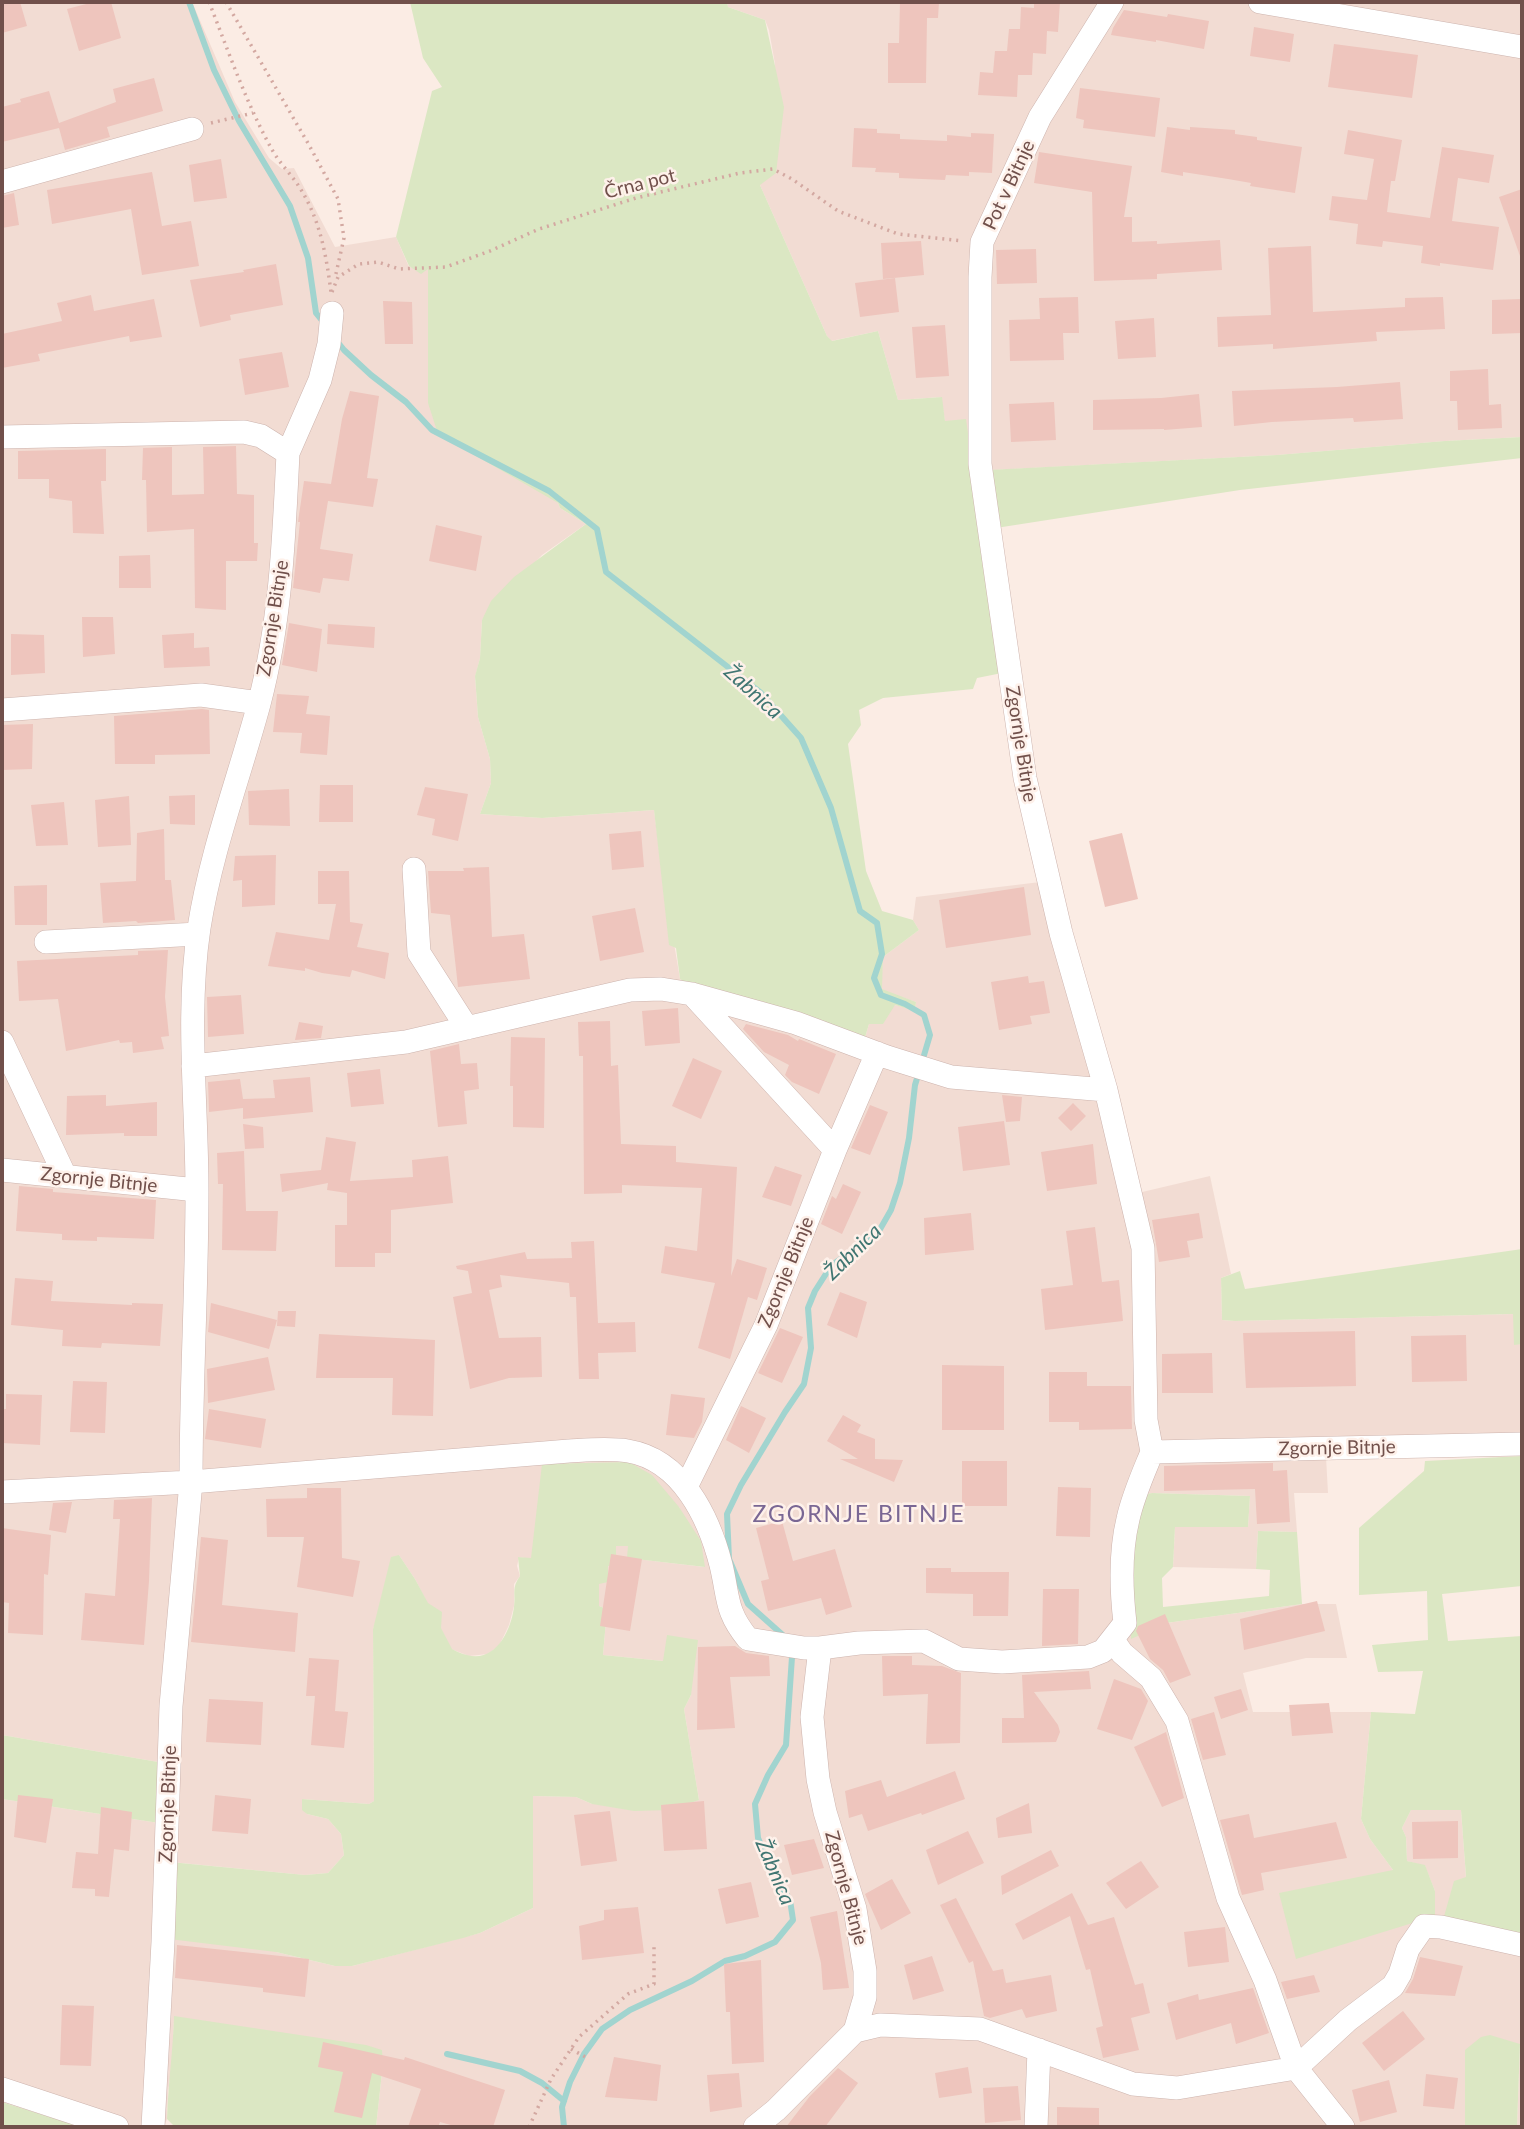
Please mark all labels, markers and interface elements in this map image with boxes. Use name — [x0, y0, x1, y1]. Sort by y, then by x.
street label: Pot v Bitnje — [978, 136, 1040, 234]
street label: Črna pot — [602, 164, 678, 204]
street label: Zgornje Bitnje — [253, 558, 293, 678]
water label: Žabnica — [719, 659, 787, 725]
street label: Zgornje Bitnje — [1001, 684, 1041, 804]
street label: Zgornje Bitnje — [39, 1163, 159, 1197]
street label: Zgornje Bitnje — [753, 1213, 819, 1331]
water label: Žabnica — [819, 1219, 887, 1285]
street label: Zgornje Bitnje — [1278, 1436, 1396, 1460]
district label: ZGORNJE BITNJE — [754, 1501, 964, 1529]
street label: Zgornje Bitnje — [155, 1745, 181, 1863]
street label: Zgornje Bitnje — [820, 1828, 872, 1948]
water label: Žabnica — [750, 1835, 800, 1909]

